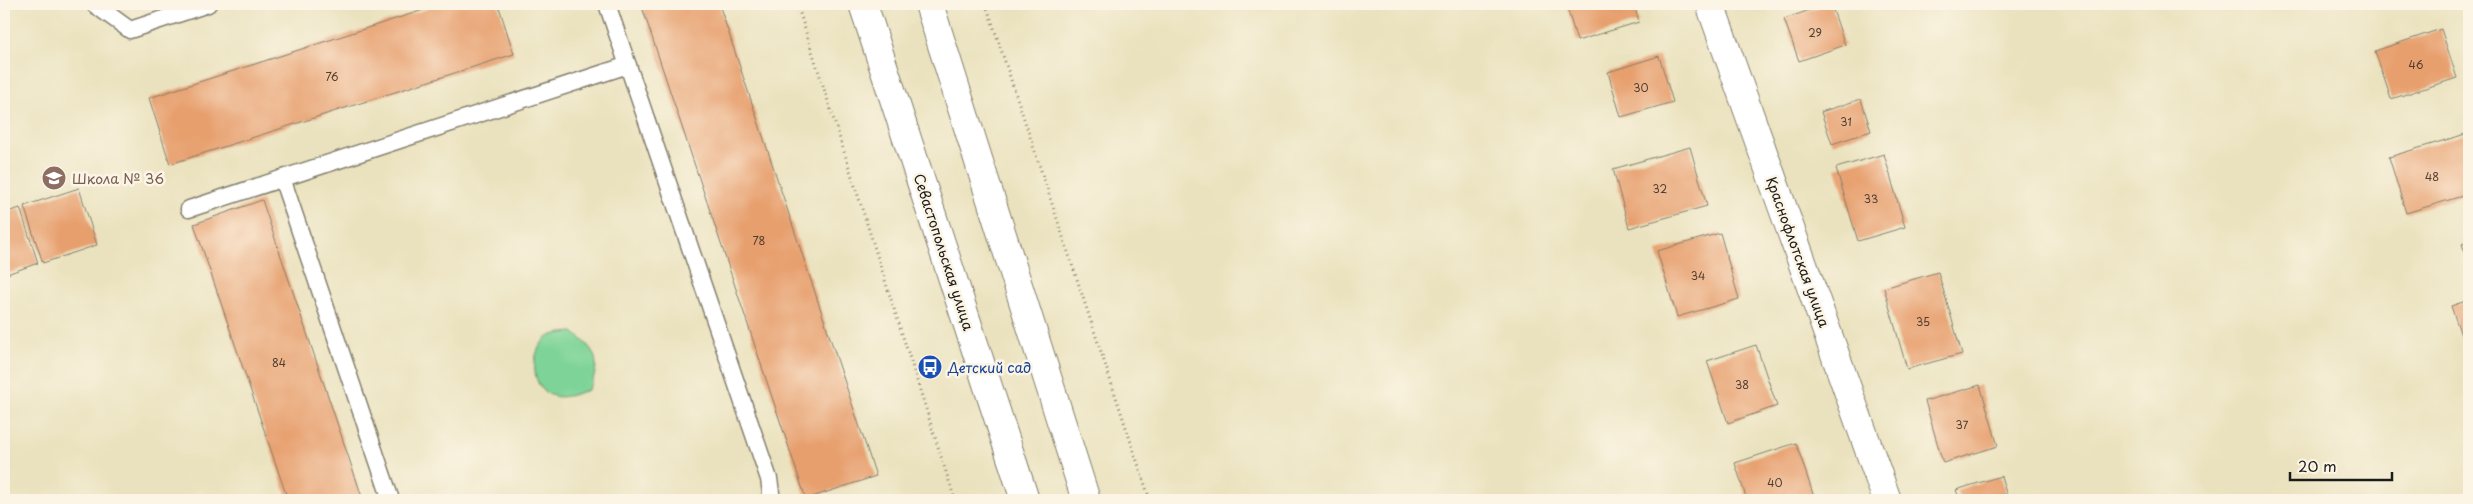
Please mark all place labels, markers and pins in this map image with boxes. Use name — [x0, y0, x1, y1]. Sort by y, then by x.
school or university icon: Школа № 36 — [41, 165, 67, 191]
place label: Школа № 36 — [72, 168, 164, 189]
bus stop icon: Детский сад — [917, 354, 943, 380]
place label: Детский сад — [947, 357, 1031, 378]

